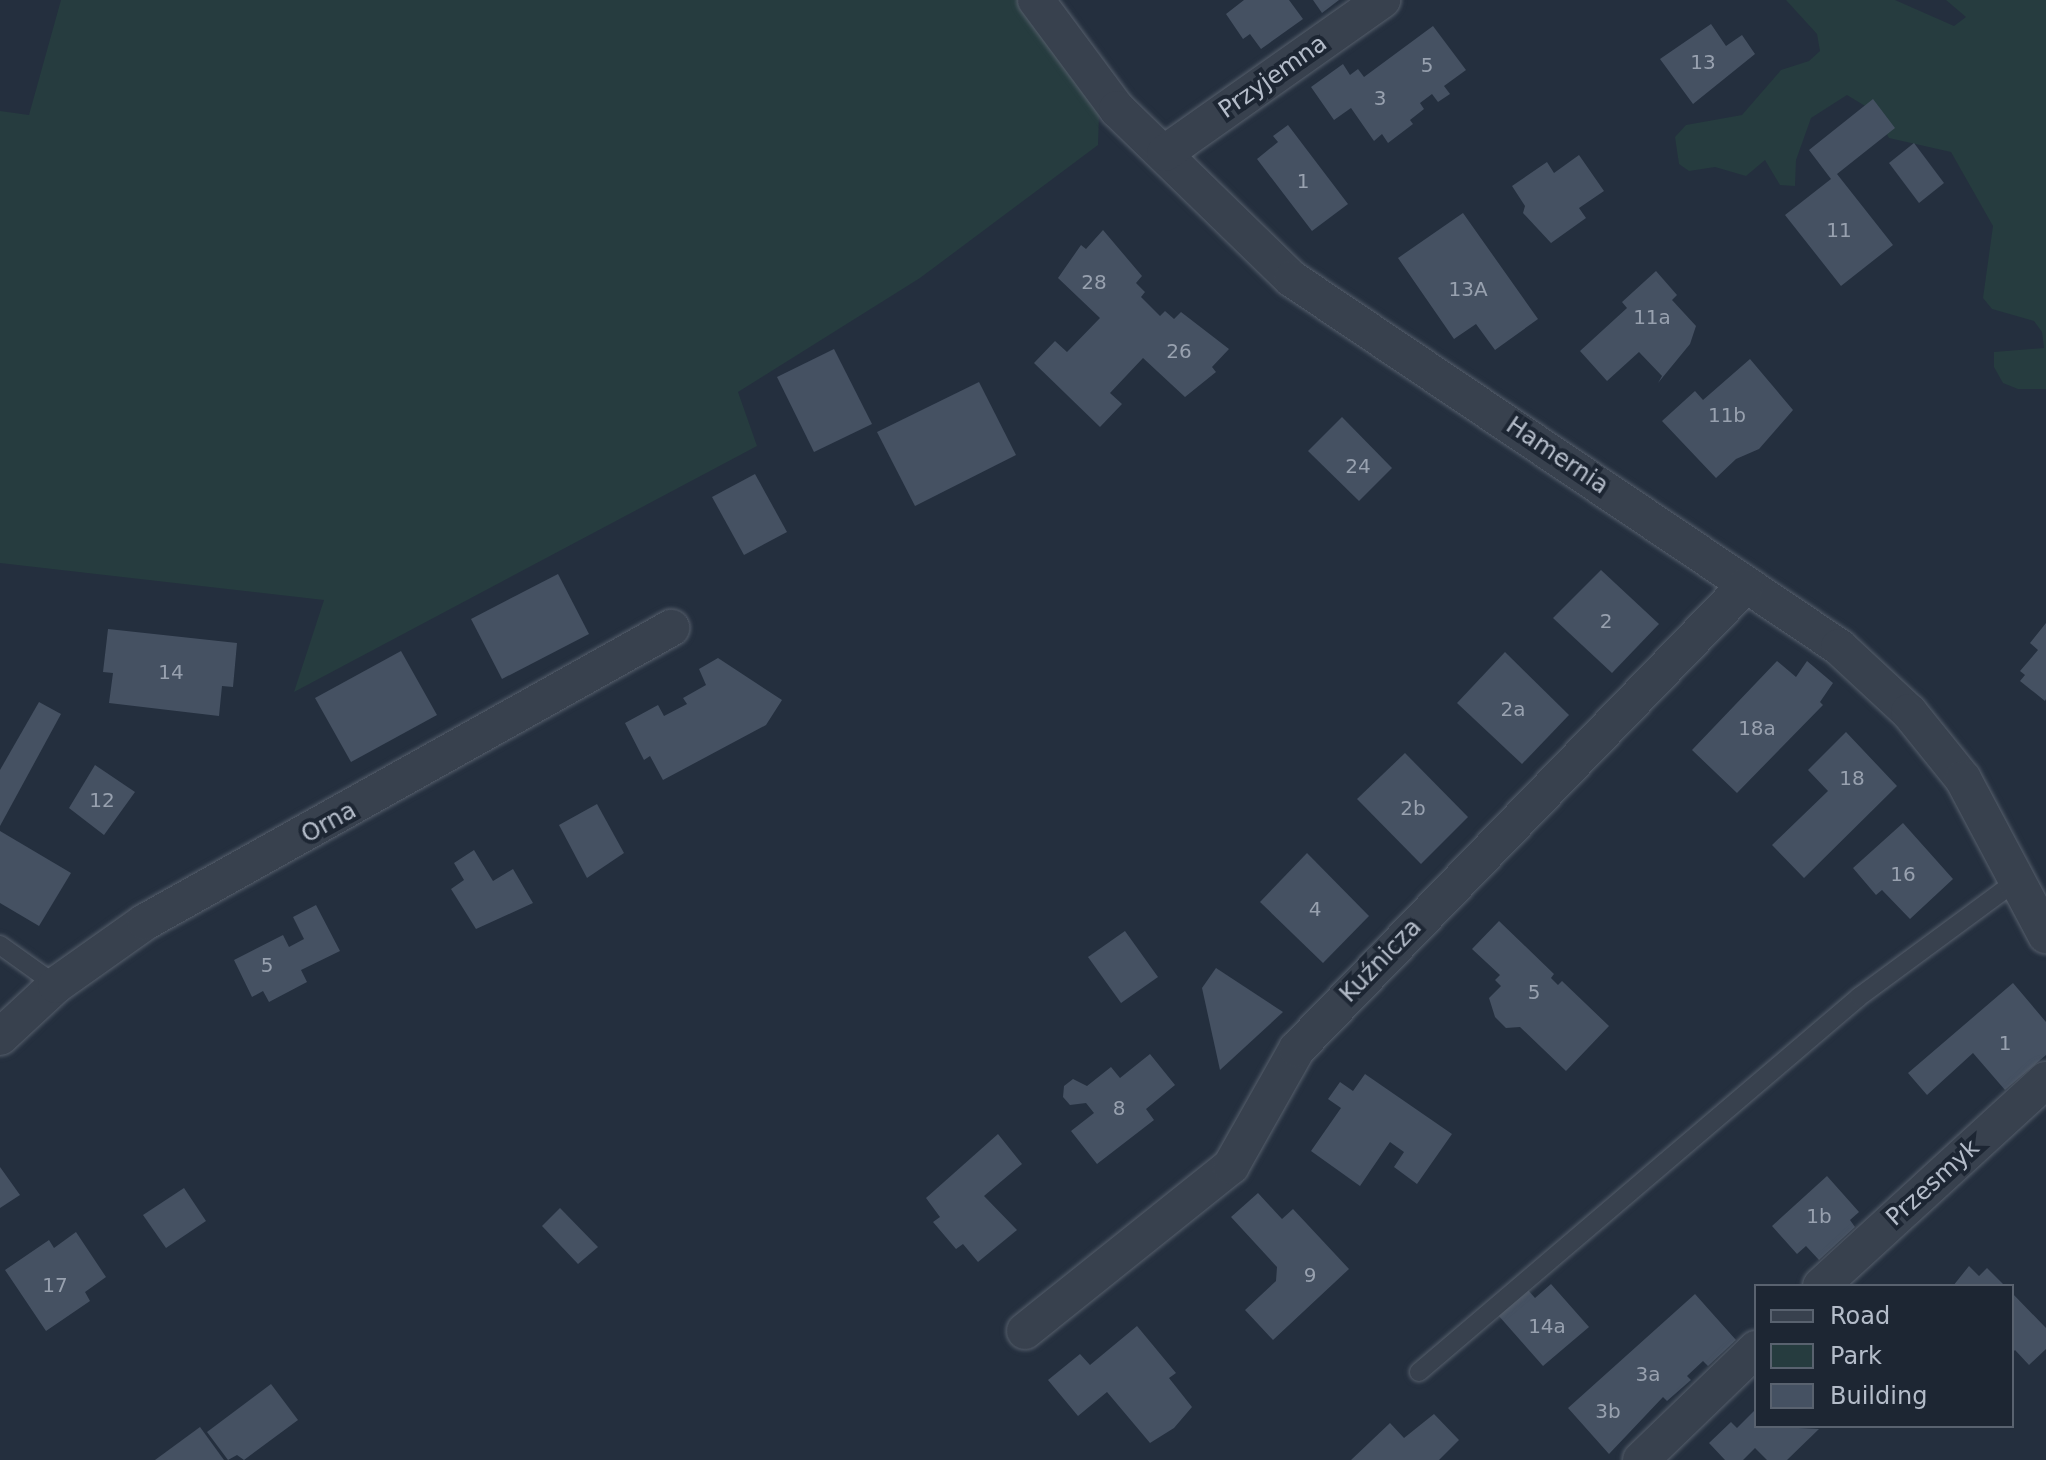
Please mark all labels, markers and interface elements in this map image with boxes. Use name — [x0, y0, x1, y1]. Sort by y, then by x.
street label: Przyjemna — [1213, 29, 1333, 125]
house number: 13 — [1690, 50, 1716, 74]
house number: 5 — [1421, 53, 1433, 77]
house number: 3 — [1374, 86, 1386, 110]
house number: 1 — [1297, 169, 1309, 193]
house number: 11 — [1826, 218, 1852, 242]
house number: 28 — [1081, 270, 1107, 294]
house number: 13A — [1448, 277, 1488, 301]
house number: 11a — [1633, 305, 1671, 329]
house number: 26 — [1166, 339, 1192, 363]
house number: 11b — [1708, 403, 1746, 427]
street label: Hamernia — [1500, 411, 1614, 501]
house number: 24 — [1345, 454, 1371, 478]
house number: 2 — [1600, 609, 1612, 633]
house number: 14 — [158, 660, 184, 684]
house number: 2a — [1501, 697, 1525, 721]
house number: 18a — [1738, 716, 1776, 740]
house number: 18 — [1839, 766, 1865, 790]
house number: 12 — [89, 788, 115, 812]
street label: Orna — [297, 796, 361, 850]
house number: 2b — [1400, 796, 1426, 820]
house number: 16 — [1890, 862, 1916, 886]
house number: 4 — [1309, 897, 1321, 921]
street label: Kuźnicza — [1334, 913, 1428, 1009]
house number: 5 — [261, 953, 273, 977]
house number: 5 — [1528, 980, 1540, 1004]
house number: 1 — [1999, 1031, 2011, 1055]
house number: 8 — [1113, 1096, 1125, 1120]
street label: Przesmyk — [1881, 1134, 1985, 1232]
house number: 1b — [1806, 1204, 1832, 1228]
house number: 9 — [1304, 1263, 1316, 1287]
house number: 17 — [42, 1273, 68, 1297]
legend — [1754, 1284, 2014, 1428]
text: Road — [1830, 1302, 1890, 1330]
house number: 14a — [1528, 1314, 1566, 1338]
text: Park — [1830, 1342, 1882, 1370]
house number: 3a — [1636, 1362, 1660, 1386]
text: Building — [1830, 1382, 1927, 1410]
house number: 3b — [1595, 1399, 1621, 1423]

